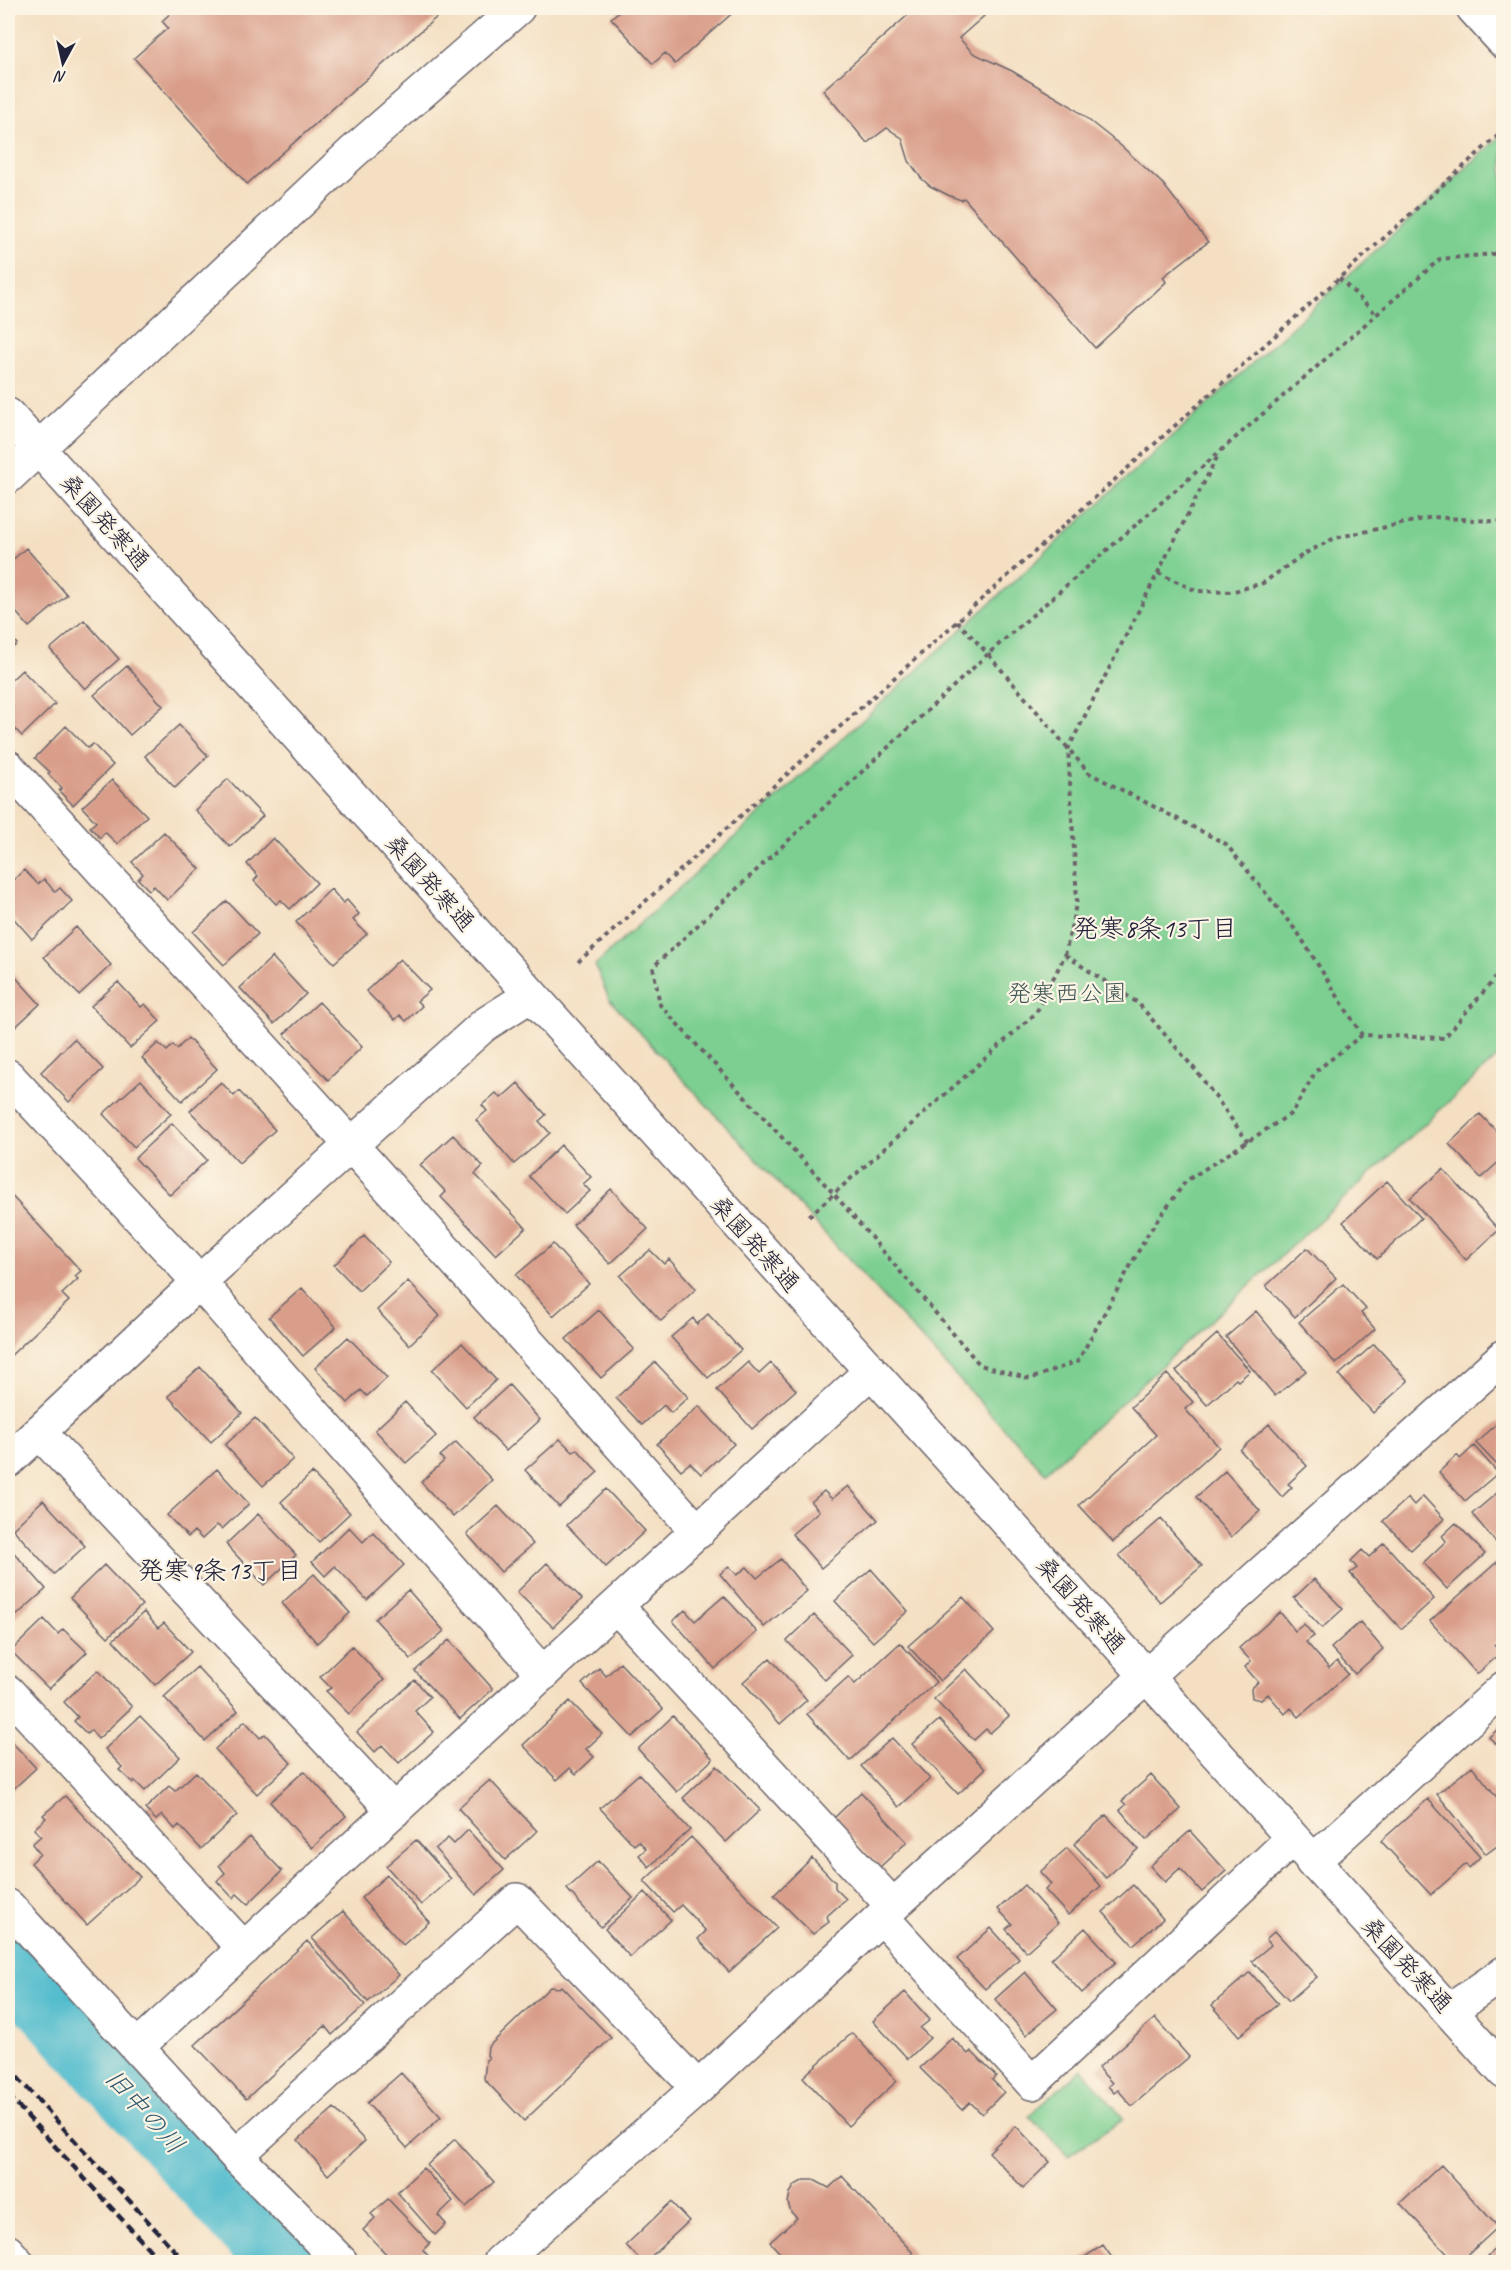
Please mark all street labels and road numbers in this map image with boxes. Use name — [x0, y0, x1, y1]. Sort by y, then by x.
street label: 桑園発寒通 — [54, 467, 156, 577]
street label: 桑園発寒通 — [379, 828, 481, 938]
street label: 桑園発寒通 — [704, 1189, 806, 1299]
street label: 桑園発寒通 — [1030, 1550, 1132, 1660]
street label: 桑園発寒通 — [1355, 1911, 1459, 2019]

